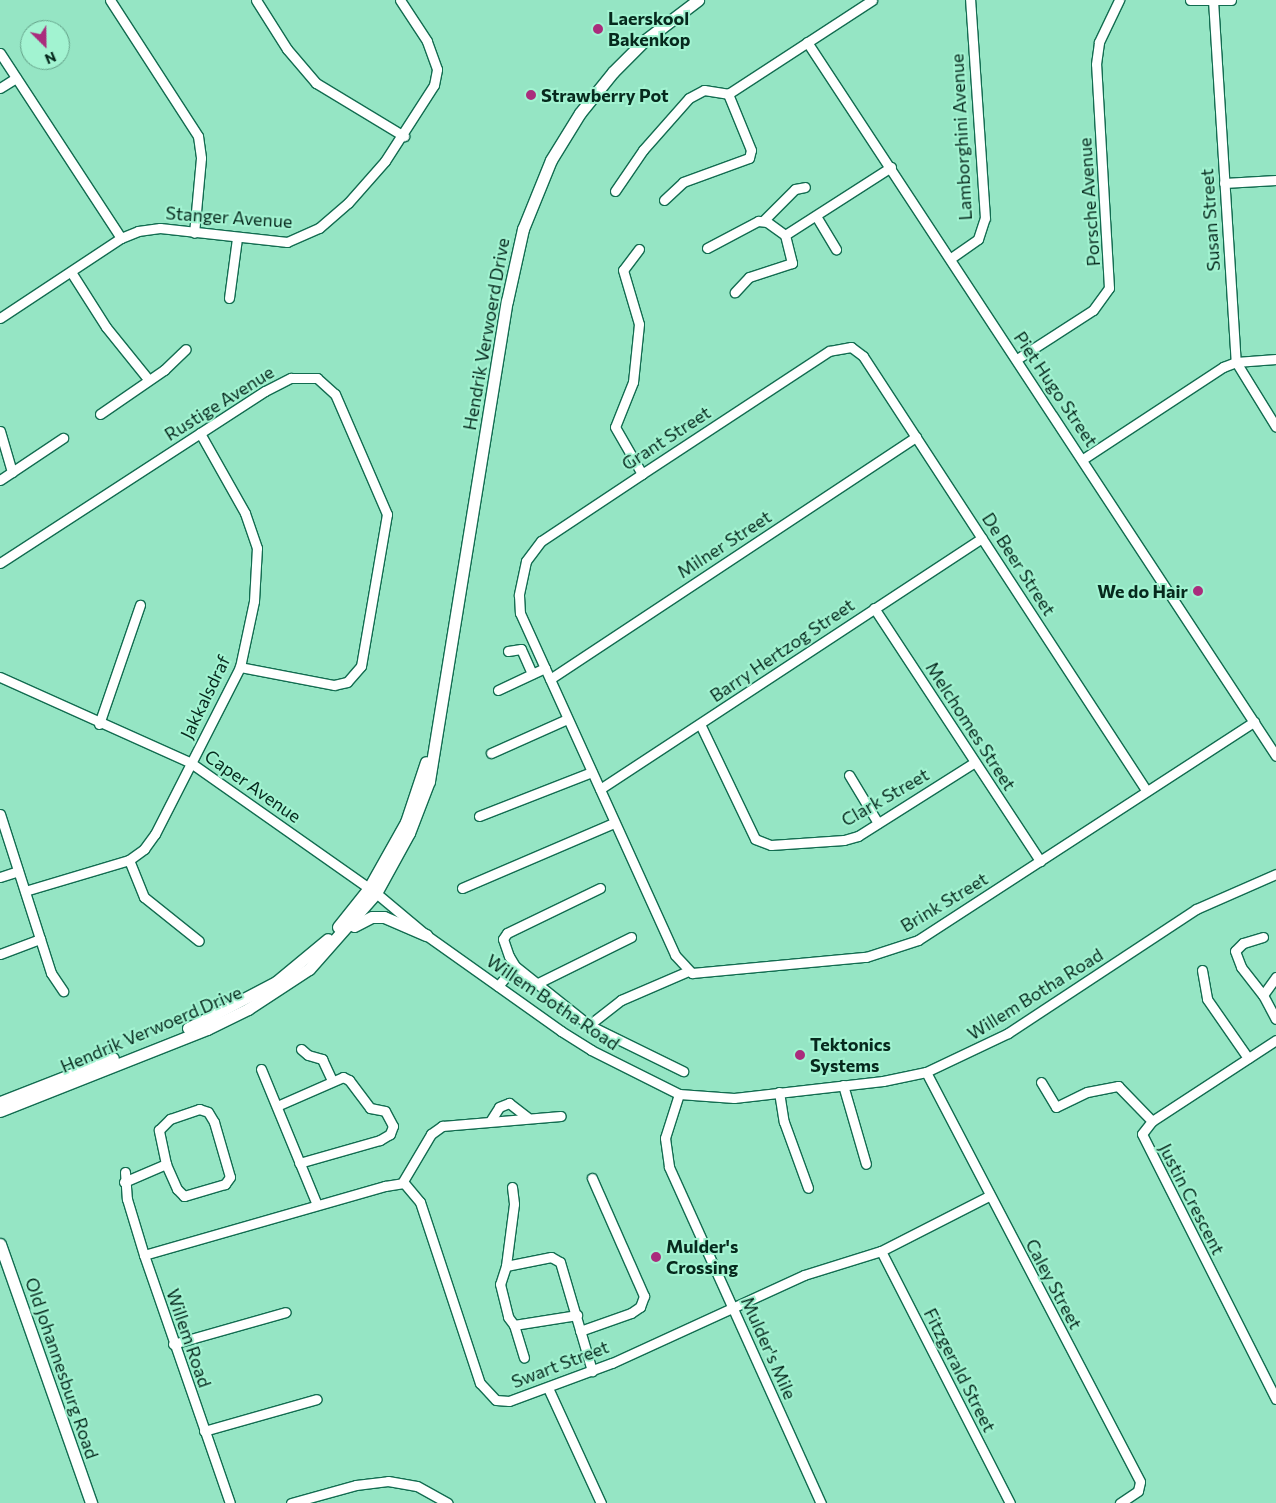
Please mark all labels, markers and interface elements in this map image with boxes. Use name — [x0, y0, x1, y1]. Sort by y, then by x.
place label: Laerskool Bakenkop — [608, 8, 690, 50]
north arrow — [20, 20, 70, 70]
marker: Laerskool Bakenkop — [592, 23, 604, 35]
text: N — [43, 48, 59, 68]
street label: Lamborghini Avenue — [946, 53, 976, 221]
place label: Strawberry Pot — [541, 84, 669, 106]
marker: Strawberry Pot — [525, 89, 537, 101]
street label: Porsche Avenue — [1074, 137, 1104, 267]
street label: Susan Street — [1196, 168, 1224, 272]
street label: Stanger Avenue — [165, 202, 293, 232]
street label: Hendrik Verwoerd Drive — [458, 236, 514, 432]
street label: Piet Hugo Street — [1009, 327, 1103, 451]
street label: Rustige Avenue — [160, 361, 278, 445]
street label: Grant Street — [617, 401, 715, 475]
street label: Milner Street — [673, 506, 775, 582]
street label: De Beer Street — [978, 509, 1060, 619]
place label: We do Hair — [1097, 580, 1188, 602]
marker: We do Hair — [1192, 585, 1204, 597]
street label: Barry Hertzog Street — [706, 594, 858, 706]
street label: Jakkalsdraf — [176, 652, 234, 742]
street label: Melchomes Street — [921, 658, 1021, 794]
street label: Caper Avenue — [201, 745, 305, 827]
street label: Clark Street — [837, 763, 933, 831]
street label: Brink Street — [897, 868, 991, 936]
street label: Willem Botha Road — [963, 944, 1107, 1044]
street label: Willem Botha Road — [482, 950, 624, 1054]
street label: Hendrik Verwoerd Drive — [57, 981, 245, 1077]
place label: Tektonics Systems — [810, 1034, 891, 1076]
marker: Tektonics Systems — [794, 1049, 806, 1061]
street label: Justin Crescent — [1155, 1140, 1229, 1258]
street label: Caley Street — [1021, 1235, 1087, 1333]
place label: Mulder's Crossing — [666, 1236, 738, 1278]
marker: Mulder's Crossing — [650, 1251, 662, 1263]
street label: Old Johannesburg Road — [21, 1275, 103, 1461]
street label: Willem Road — [162, 1286, 216, 1390]
street label: Mulder's Mile — [737, 1293, 801, 1403]
street label: Fitzgerald Street — [919, 1304, 1001, 1436]
street label: Swart Street — [508, 1336, 612, 1392]

